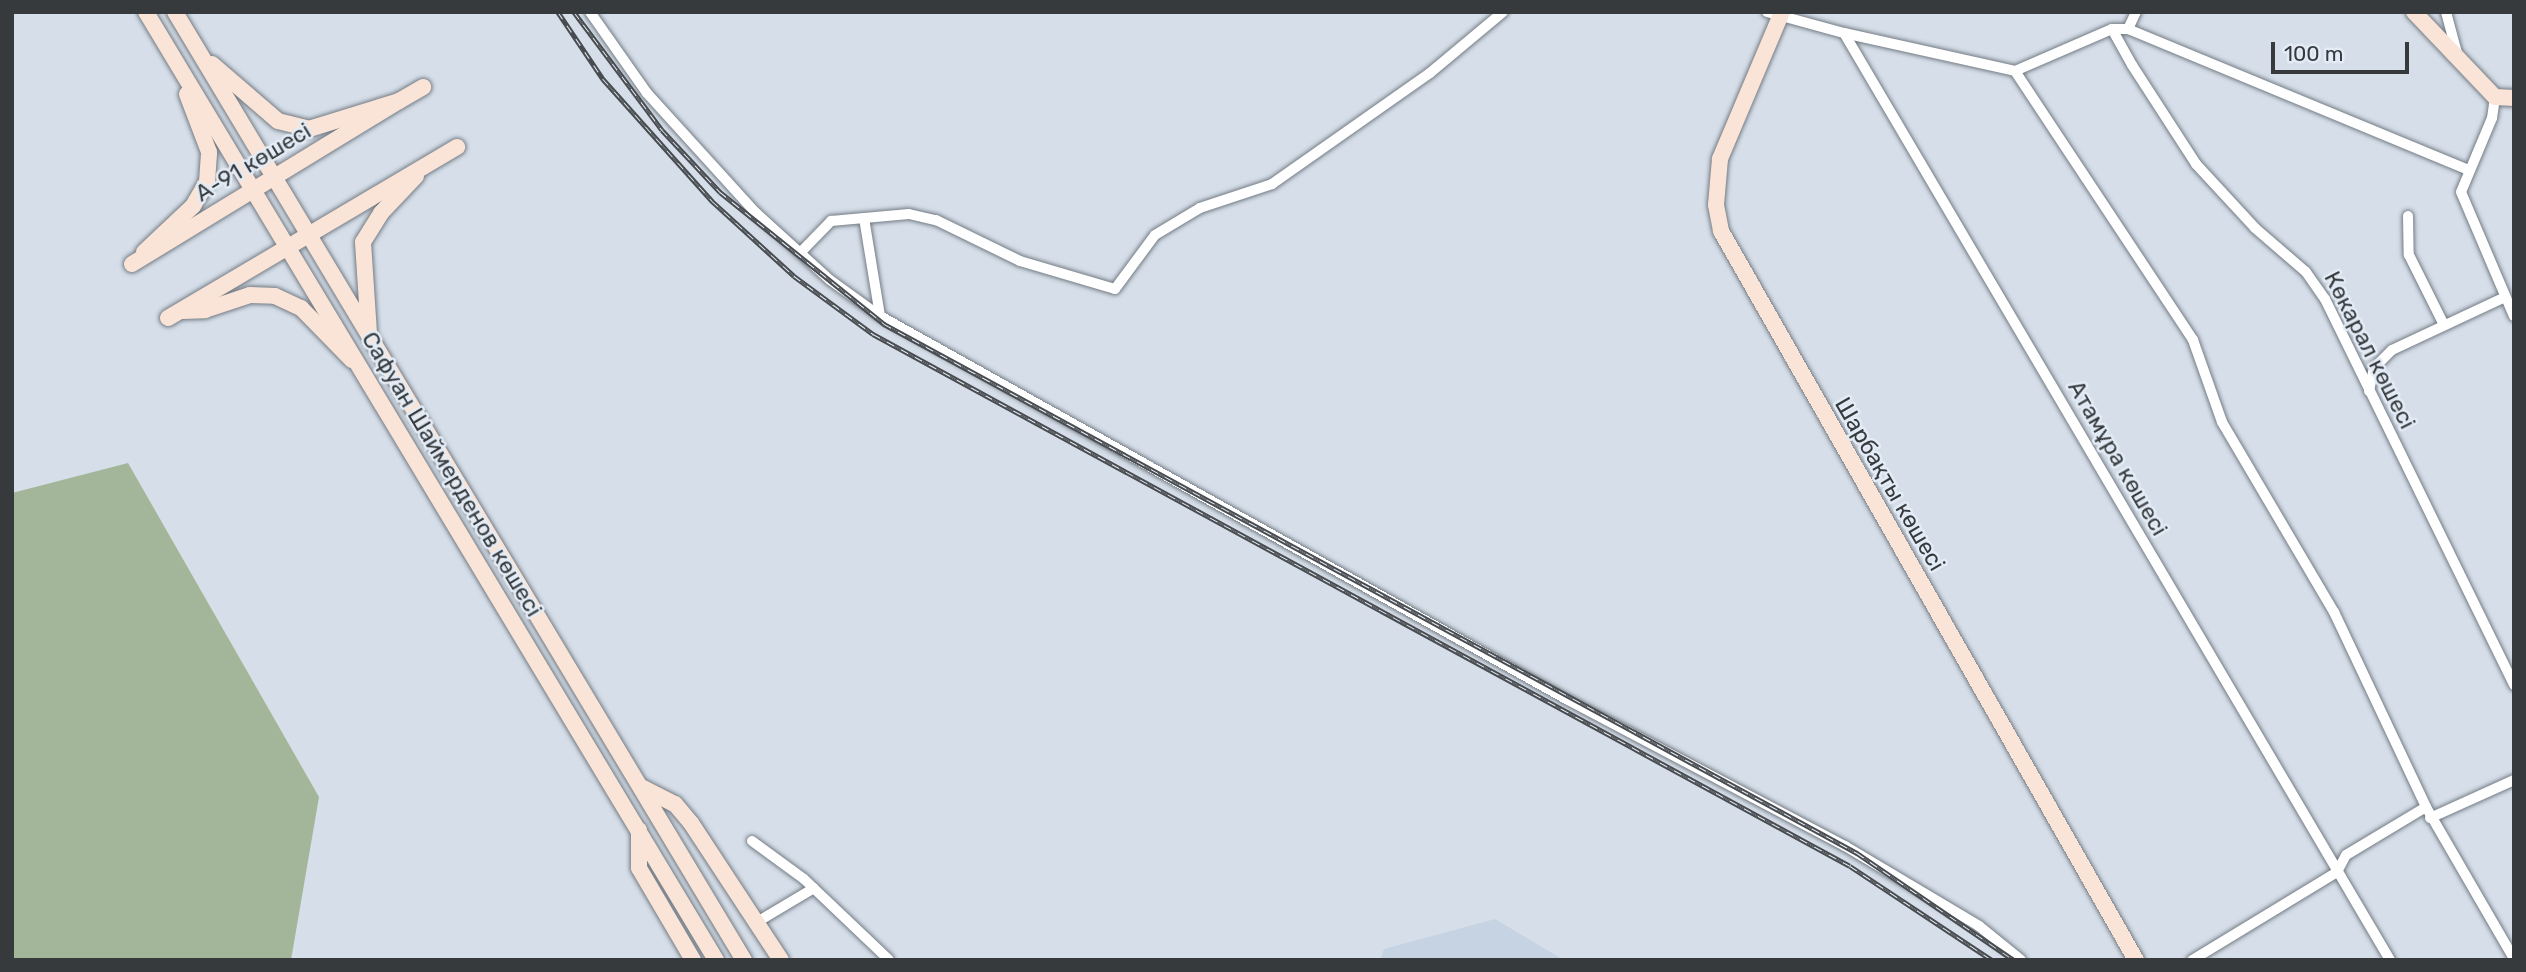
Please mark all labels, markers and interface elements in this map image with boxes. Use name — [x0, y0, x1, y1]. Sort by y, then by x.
scale bar — [2274, 28, 2412, 72]
text: 100 m — [2284, 41, 2343, 66]
street label: А-91 көшесі — [190, 117, 316, 207]
street label: Көкарал көшесі — [2318, 267, 2422, 433]
street label: Сафуан Шаймерденов көшесі — [356, 327, 548, 621]
street label: Атамұра көшесі — [2062, 375, 2174, 541]
street label: Шарбақты көшесі — [1829, 392, 1951, 576]

